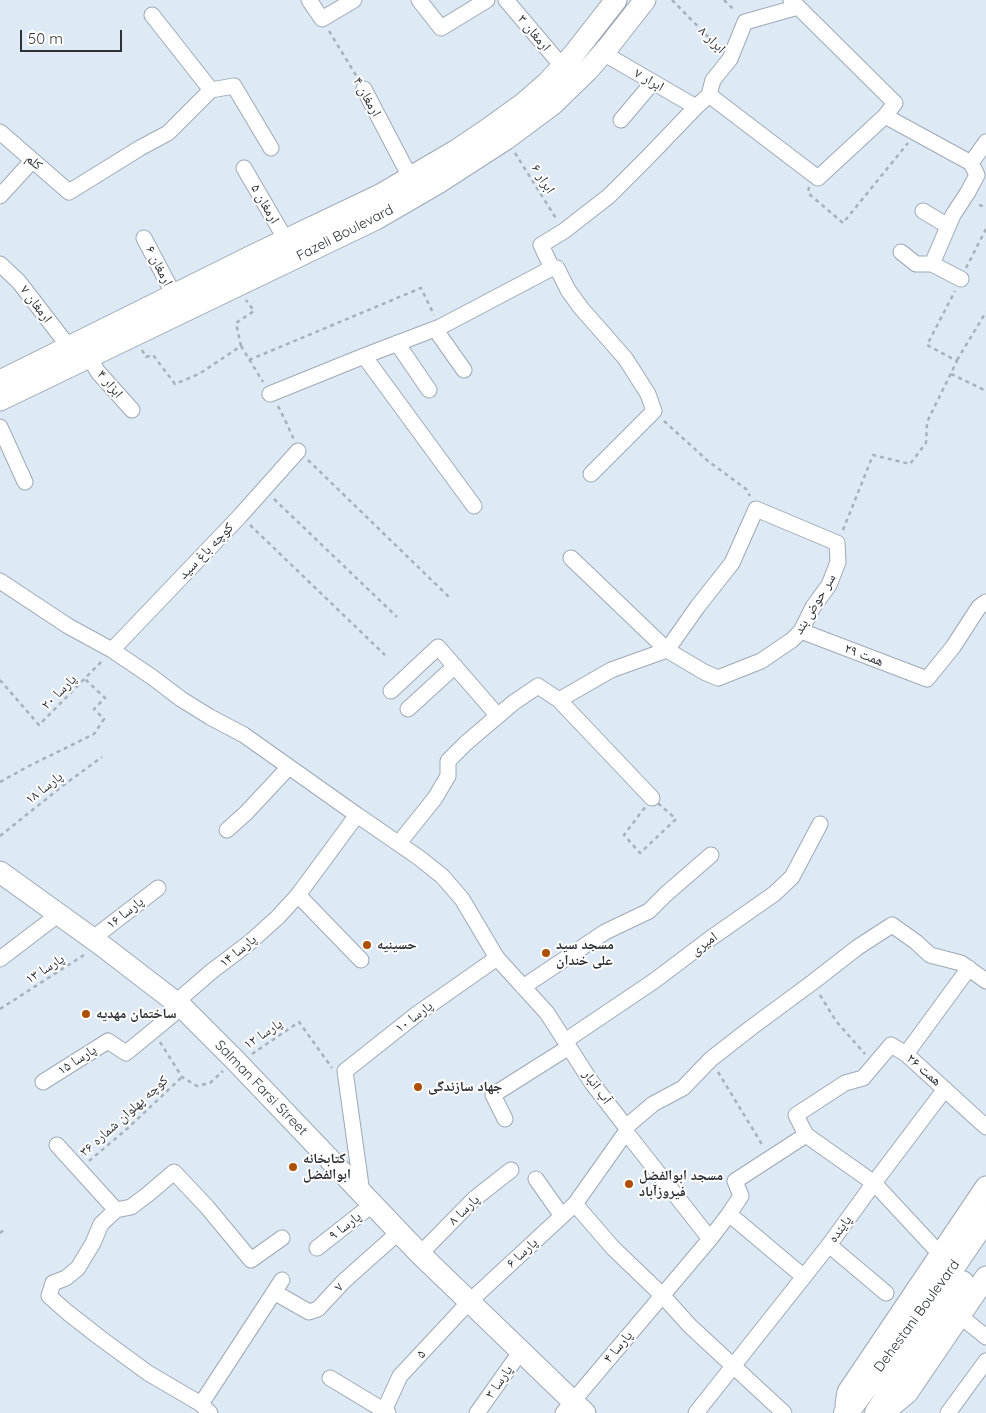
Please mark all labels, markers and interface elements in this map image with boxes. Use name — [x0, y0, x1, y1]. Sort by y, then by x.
street label: ارمغان ۳ — [514, 11, 554, 55]
scale bar — [22, 20, 125, 52]
street label: ابرار ۸ — [695, 23, 729, 57]
text: 50 m — [28, 29, 63, 48]
street label: ابرار ۷ — [631, 65, 667, 95]
street label: ارمغان ۴ — [349, 74, 385, 120]
street label: کلم — [22, 150, 46, 174]
street label: ابرار ۶ — [527, 161, 559, 197]
street label: ارمغان ۵ — [247, 181, 283, 227]
street label: Fazeli Boulevard — [294, 201, 396, 265]
street label: ارمغان ۶ — [142, 243, 176, 289]
street label: ارمغان ۷ — [16, 282, 56, 326]
street label: ابزار ۴ — [93, 366, 127, 402]
street label: کوچه باغ سید — [175, 519, 237, 583]
street label: سر حوض بند — [790, 571, 840, 637]
street label: همت ۲۹ — [842, 640, 886, 670]
street label: پارسا ۲۰ — [38, 671, 80, 713]
street label: پارسا ۱۸ — [22, 768, 66, 808]
street label: پارسا ۱۶ — [103, 893, 147, 933]
street label: امیری — [687, 929, 721, 959]
street label: پارسا ۱۴ — [216, 931, 260, 971]
place label: حسینیه — [377, 937, 417, 953]
place label: مسجد سید علی خندان — [556, 937, 614, 970]
marker: حسینیه — [361, 939, 373, 951]
marker: مسجد سید علی خندان — [540, 947, 552, 959]
street label: پارسا ۱۳ — [22, 950, 68, 988]
street label: پارسا ۱۰ — [392, 997, 436, 1037]
place label: ساختمان مهدیه — [96, 1006, 176, 1022]
marker: ساختمان مهدیه — [80, 1008, 92, 1020]
street label: پارسا ۱۲ — [241, 1015, 285, 1053]
street label: Salman Farsi Street — [211, 1037, 311, 1139]
street label: پارسا ۱۵ — [54, 1041, 100, 1079]
street label: همت ۲۶ — [903, 1050, 945, 1090]
street label: آب انبار — [579, 1067, 615, 1107]
street label: کوچه پهلوان شماره ۳۶ — [76, 1072, 172, 1160]
place label: جهاد سازندگی — [428, 1079, 502, 1095]
marker: جهاد سازندگی — [412, 1081, 424, 1093]
place label: کتابخانه ابوالفضل — [303, 1151, 351, 1184]
marker: کتابخانه ابوالفضل — [287, 1161, 299, 1173]
place label: مسجد ابوالفضل فیروزآباد — [639, 1168, 723, 1200]
marker: مسجد ابوالفضل فیروزآباد — [623, 1178, 635, 1190]
street label: پارسا ۸ — [445, 1191, 483, 1229]
street label: پارسا ۹ — [325, 1208, 365, 1244]
street label: پاینده — [825, 1212, 855, 1246]
street label: پارسا ۶ — [503, 1234, 541, 1272]
street label: Dehestani Boulevard — [871, 1257, 963, 1375]
street label: ۷ — [331, 1279, 347, 1295]
street label: پارسا ۴ — [600, 1328, 636, 1366]
street label: ۵ — [413, 1346, 429, 1362]
street label: پارسا ۳ — [482, 1362, 516, 1402]

